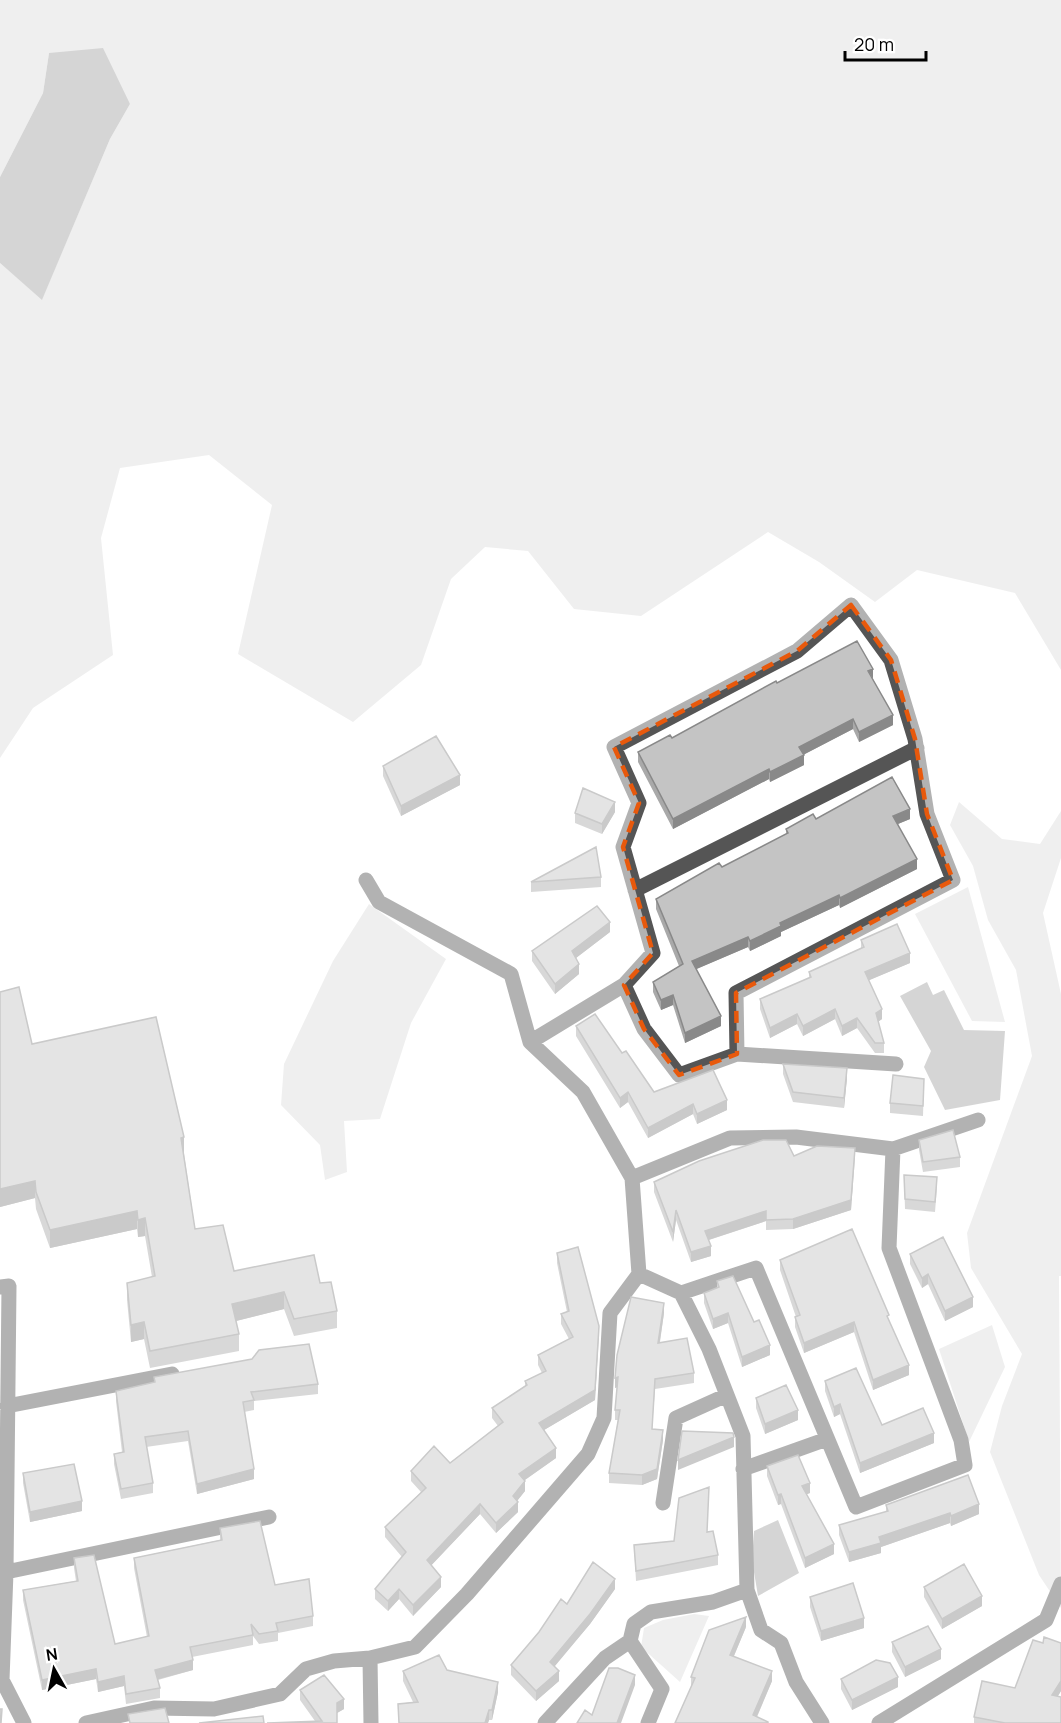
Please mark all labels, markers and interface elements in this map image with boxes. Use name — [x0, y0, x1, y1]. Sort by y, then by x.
scale bar — [845, 24, 926, 62]
text: 20 m — [854, 32, 894, 56]
north arrow — [24, 1639, 84, 1699]
text: N — [44, 1642, 59, 1666]

